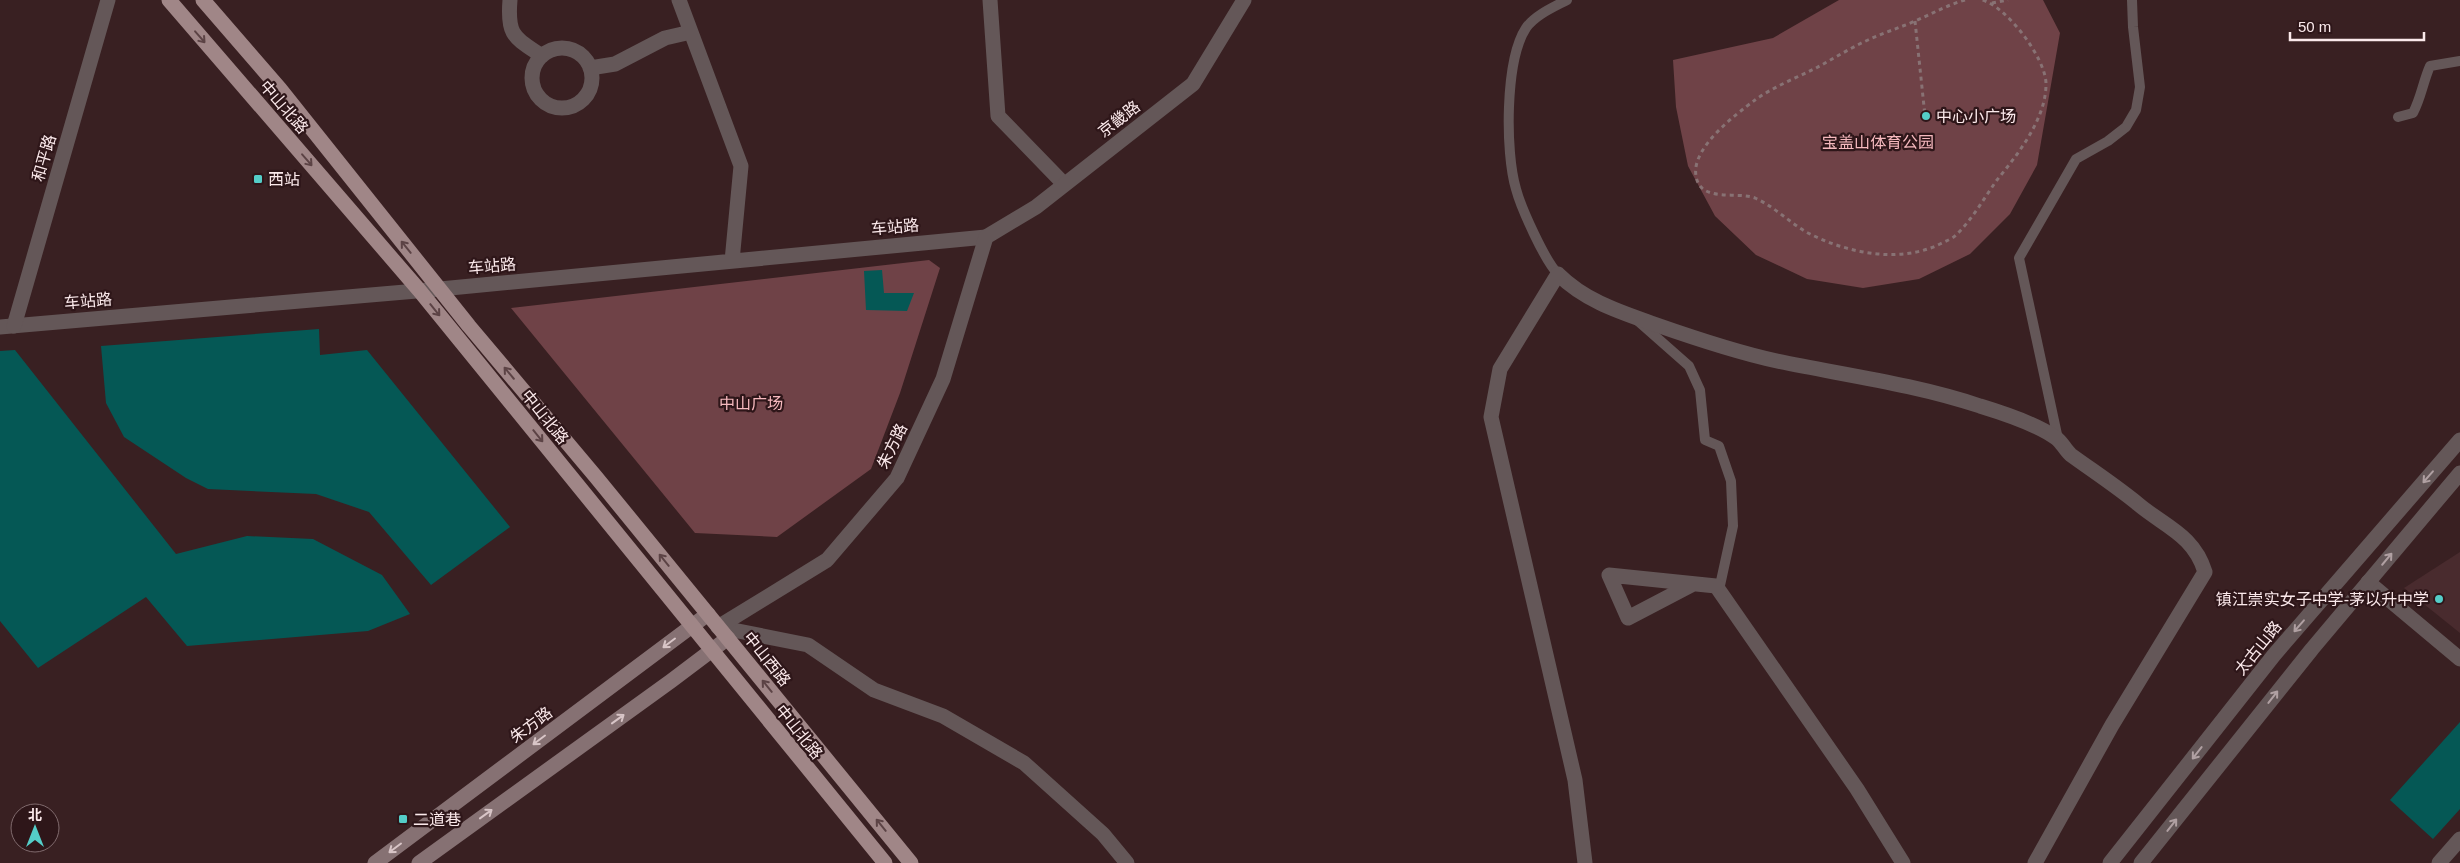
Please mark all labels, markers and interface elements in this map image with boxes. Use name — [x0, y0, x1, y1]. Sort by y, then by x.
scale bar — [2290, 10, 2424, 42]
text: 50 m — [2298, 18, 2331, 35]
one-way arrow — [195, 30, 206, 43]
street label: 中山北路 — [257, 77, 311, 137]
street label: 京畿路 — [1095, 98, 1143, 140]
place label: 中心小广场 — [1936, 108, 2016, 125]
marker: 中心小广场 — [1920, 110, 1932, 122]
street label: 和平路 — [29, 133, 59, 183]
park label: 宝盖山体育公园 — [1822, 134, 1934, 151]
one-way arrow — [301, 153, 312, 166]
place label: 西站 — [268, 171, 300, 188]
marker: 西站 — [252, 173, 264, 185]
street label: 车站路 — [870, 216, 920, 238]
one-way arrow — [401, 240, 412, 253]
street label: 车站路 — [467, 255, 517, 277]
street label: 车站路 — [63, 290, 113, 312]
one-way arrow — [429, 303, 440, 316]
one-way arrow — [503, 366, 514, 379]
street label: 中山北路 — [518, 387, 572, 447]
park label: 中山广场 — [719, 395, 783, 412]
street label: 朱方路 — [874, 421, 910, 471]
one-way arrow — [532, 429, 543, 442]
one-way arrow — [2422, 471, 2434, 484]
one-way arrow — [2382, 552, 2393, 565]
one-way arrow — [659, 554, 670, 567]
place label: 镇江崇实女子中学-茅以升中学 — [2216, 591, 2429, 608]
marker: 镇江崇实女子中学-茅以升中学 — [2433, 593, 2445, 605]
street label: 太古山路 — [2231, 618, 2285, 678]
one-way arrow — [2293, 620, 2304, 633]
street label: 中山西路 — [740, 629, 794, 689]
one-way arrow — [663, 638, 676, 649]
one-way arrow — [761, 680, 772, 693]
one-way arrow — [2267, 691, 2278, 704]
street label: 中山北路 — [772, 702, 826, 762]
street label: 朱方路 — [507, 704, 555, 746]
one-way arrow — [611, 714, 625, 724]
one-way arrow — [533, 735, 546, 746]
one-way arrow — [2191, 746, 2202, 759]
north arrow — [10, 803, 60, 853]
text: 北 — [28, 807, 42, 823]
one-way arrow — [479, 809, 493, 819]
place label: 二道巷 — [413, 811, 461, 828]
marker: 二道巷 — [397, 813, 409, 825]
one-way arrow — [875, 819, 886, 832]
one-way arrow — [2166, 819, 2177, 832]
one-way arrow — [388, 843, 402, 853]

